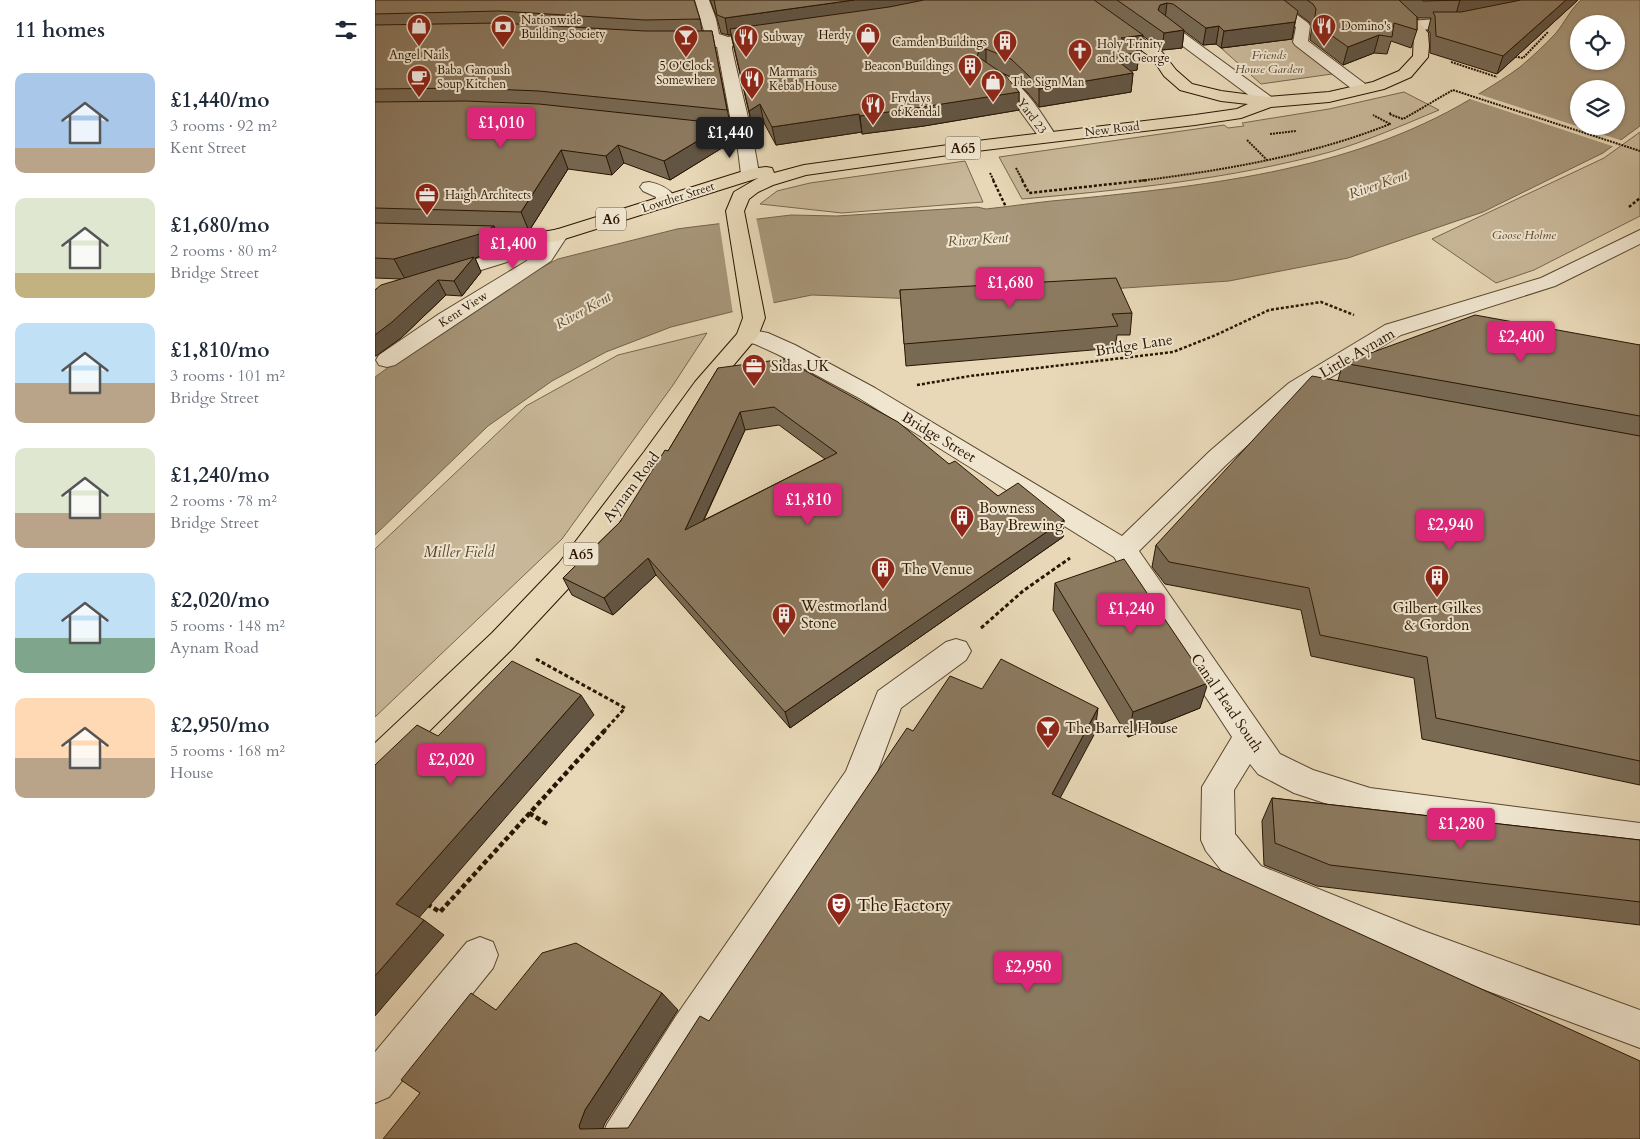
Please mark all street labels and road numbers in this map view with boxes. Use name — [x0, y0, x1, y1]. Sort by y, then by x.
street label: Yard 23 — [1013, 95, 1051, 137]
street label: New Road — [1084, 118, 1141, 140]
road number: A65 — [945, 136, 981, 160]
street label: Lowther Street — [640, 178, 717, 216]
road number: A6 — [596, 208, 626, 230]
street label: Kent View — [435, 287, 491, 331]
street label: Little Aynam — [1316, 323, 1399, 383]
street label: Bridge Lane — [1094, 329, 1174, 361]
street label: Bridge Street — [898, 407, 980, 467]
street label: Aynam Road — [598, 448, 664, 526]
road number: A65 — [563, 542, 599, 566]
street label: Canal Head South — [1186, 650, 1268, 757]

